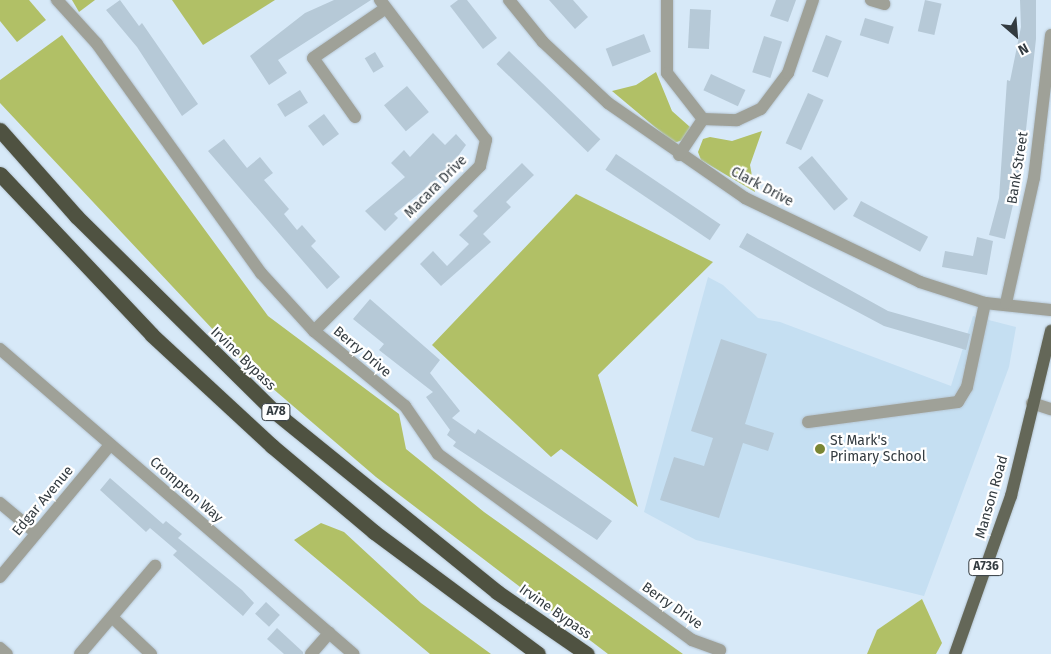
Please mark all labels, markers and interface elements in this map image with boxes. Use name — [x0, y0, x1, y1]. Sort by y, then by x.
north arrow — [991, 10, 1041, 60]
text: N — [1015, 39, 1031, 58]
street label: Bank Street — [1004, 131, 1032, 205]
street label: Macara Drive — [401, 152, 471, 222]
street label: Clark Drive — [728, 164, 796, 210]
street label: Berry Drive — [330, 323, 394, 381]
street label: Irvine Bypass — [207, 324, 279, 394]
road number: A78 — [261, 402, 291, 422]
place label: St Mark's Primary School — [830, 433, 926, 466]
marker: St Mark's Primary School — [814, 443, 826, 455]
street label: Crompton Way — [146, 454, 226, 526]
street label: Manson Road — [972, 454, 1012, 540]
street label: Edgar Avenue — [9, 463, 77, 539]
road number: A736 — [967, 558, 1005, 576]
street label: Berry Drive — [638, 579, 706, 633]
street label: Irvine Bypass — [516, 581, 594, 643]

